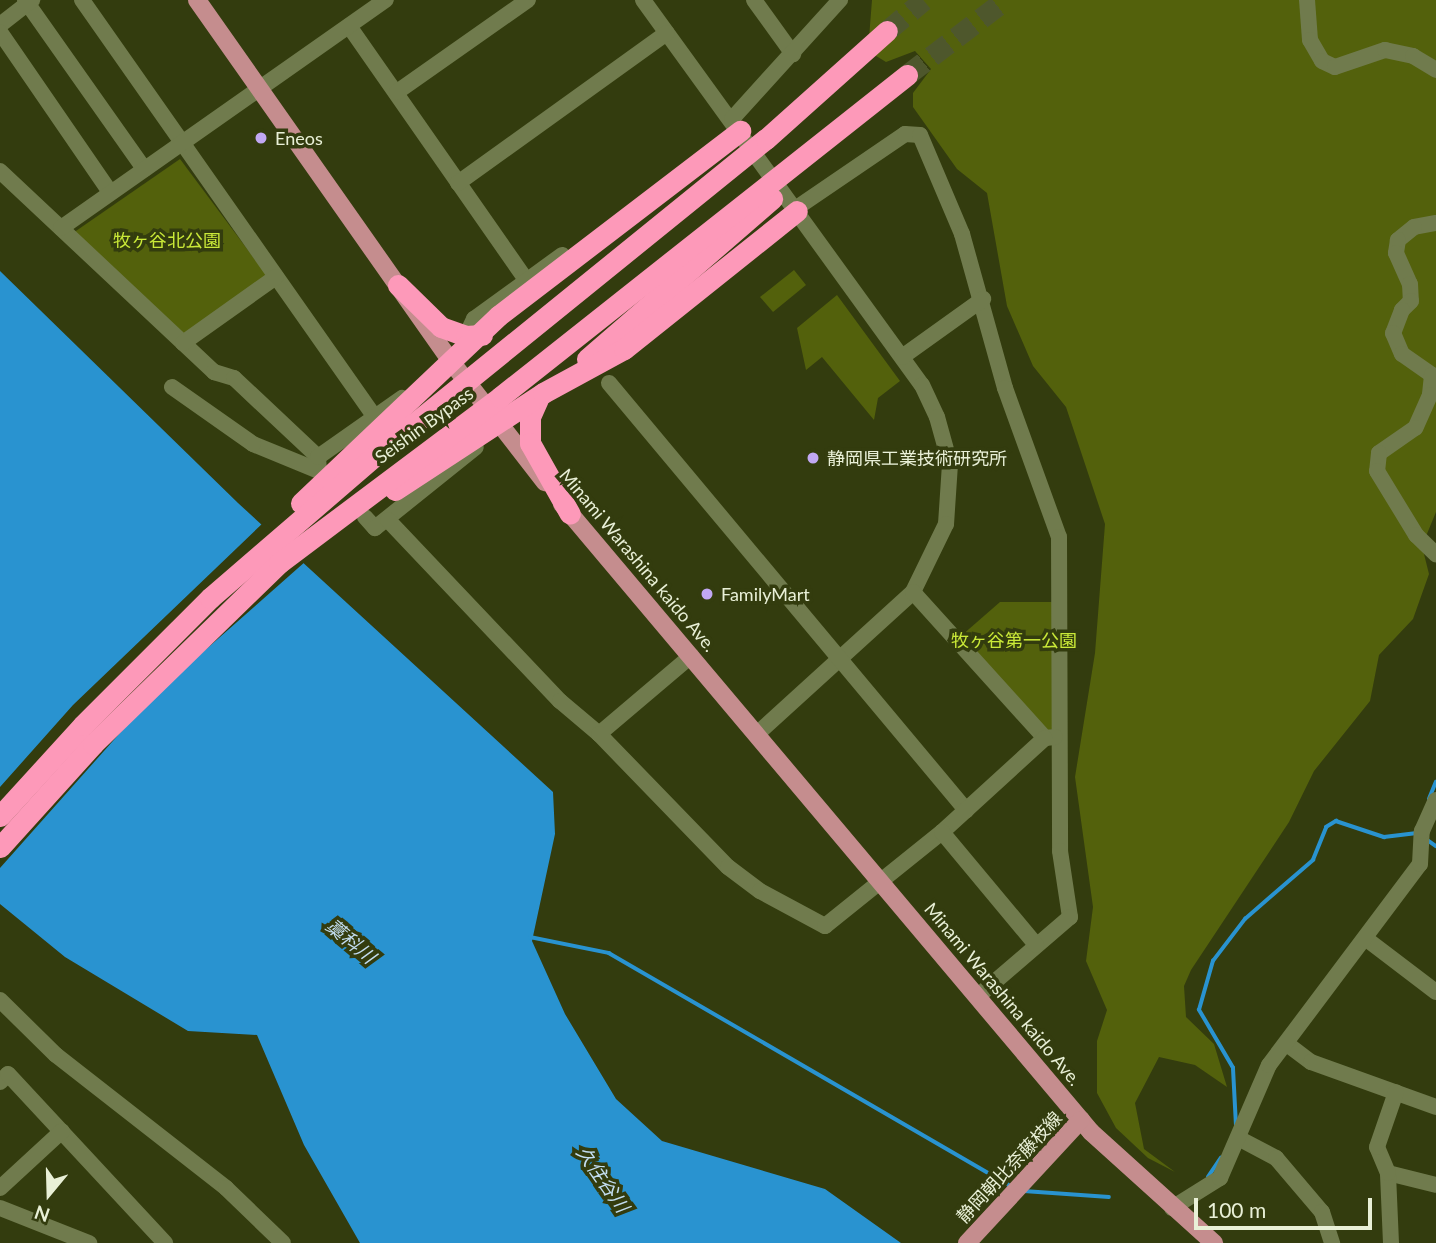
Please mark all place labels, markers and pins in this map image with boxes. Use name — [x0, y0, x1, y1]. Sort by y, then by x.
place label: Eneos — [275, 127, 323, 149]
marker: Eneos — [253, 130, 269, 146]
place label: 静岡県工業技術研究所 — [827, 447, 1007, 469]
marker: 静岡県工業技術研究所 — [805, 450, 821, 466]
place label: FamilyMart — [721, 583, 810, 605]
marker: FamilyMart — [699, 586, 715, 602]

